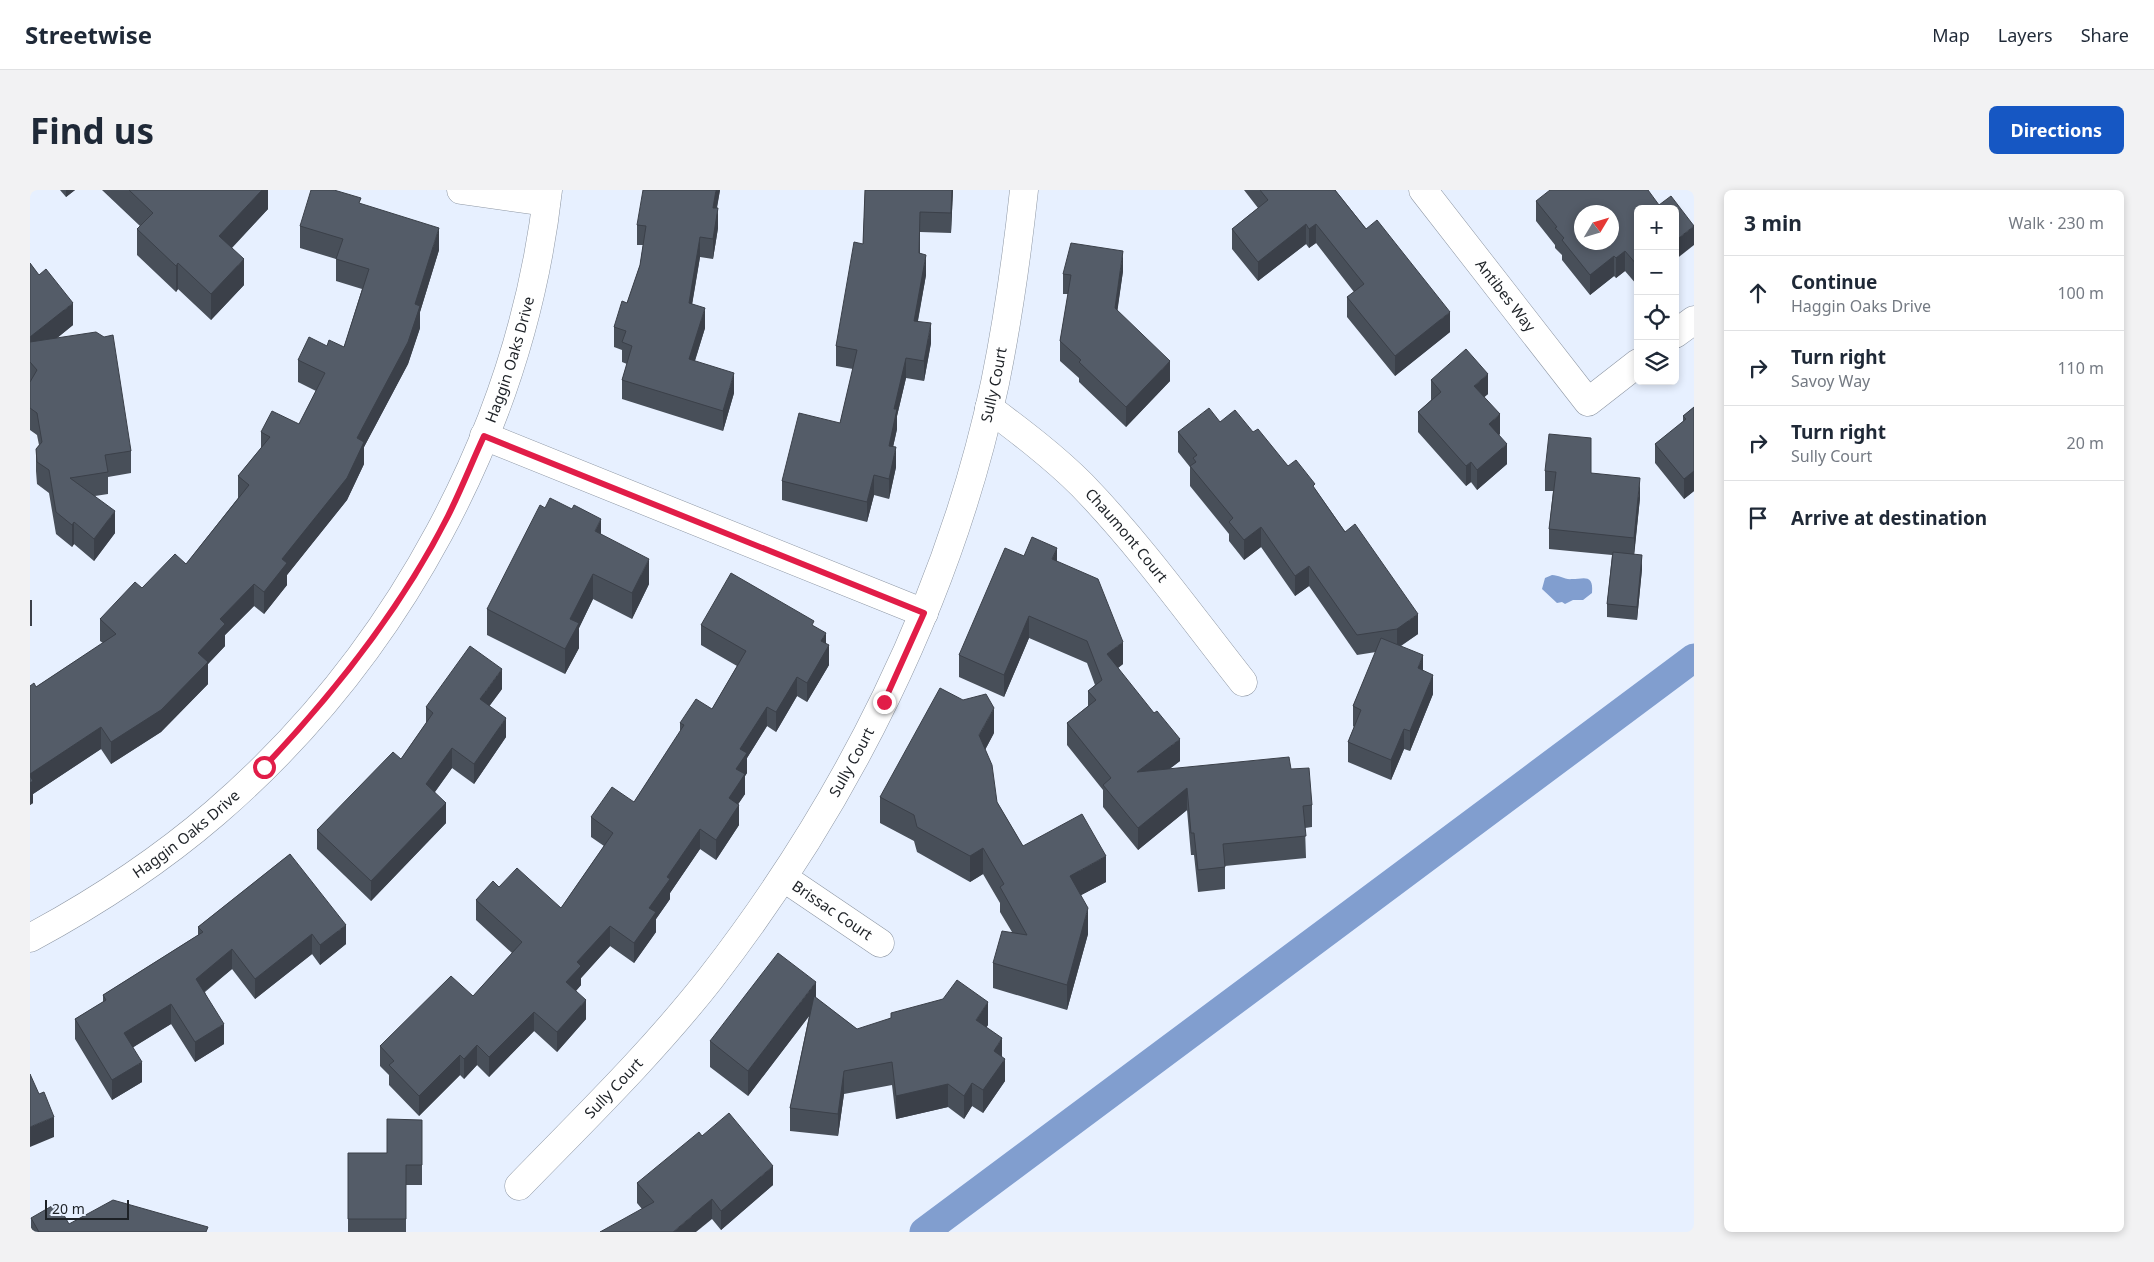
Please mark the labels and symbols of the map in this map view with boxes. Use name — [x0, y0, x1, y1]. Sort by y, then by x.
north arrow — [1574, 205, 1619, 250]
street label: Antibes Way — [1472, 255, 1541, 336]
street label: Haggin Oaks Drive — [480, 294, 538, 425]
street label: Sully Court — [975, 345, 1011, 424]
street label: Chaumont Court — [1081, 483, 1173, 586]
route end — [873, 691, 896, 714]
street label: Sully Court — [824, 723, 878, 800]
route start — [253, 756, 276, 779]
street label: Haggin Oaks Drive — [128, 785, 244, 882]
street label: Brissac Court — [788, 875, 877, 944]
street label: Sully Court — [579, 1053, 647, 1122]
scale bar — [45, 1197, 129, 1220]

